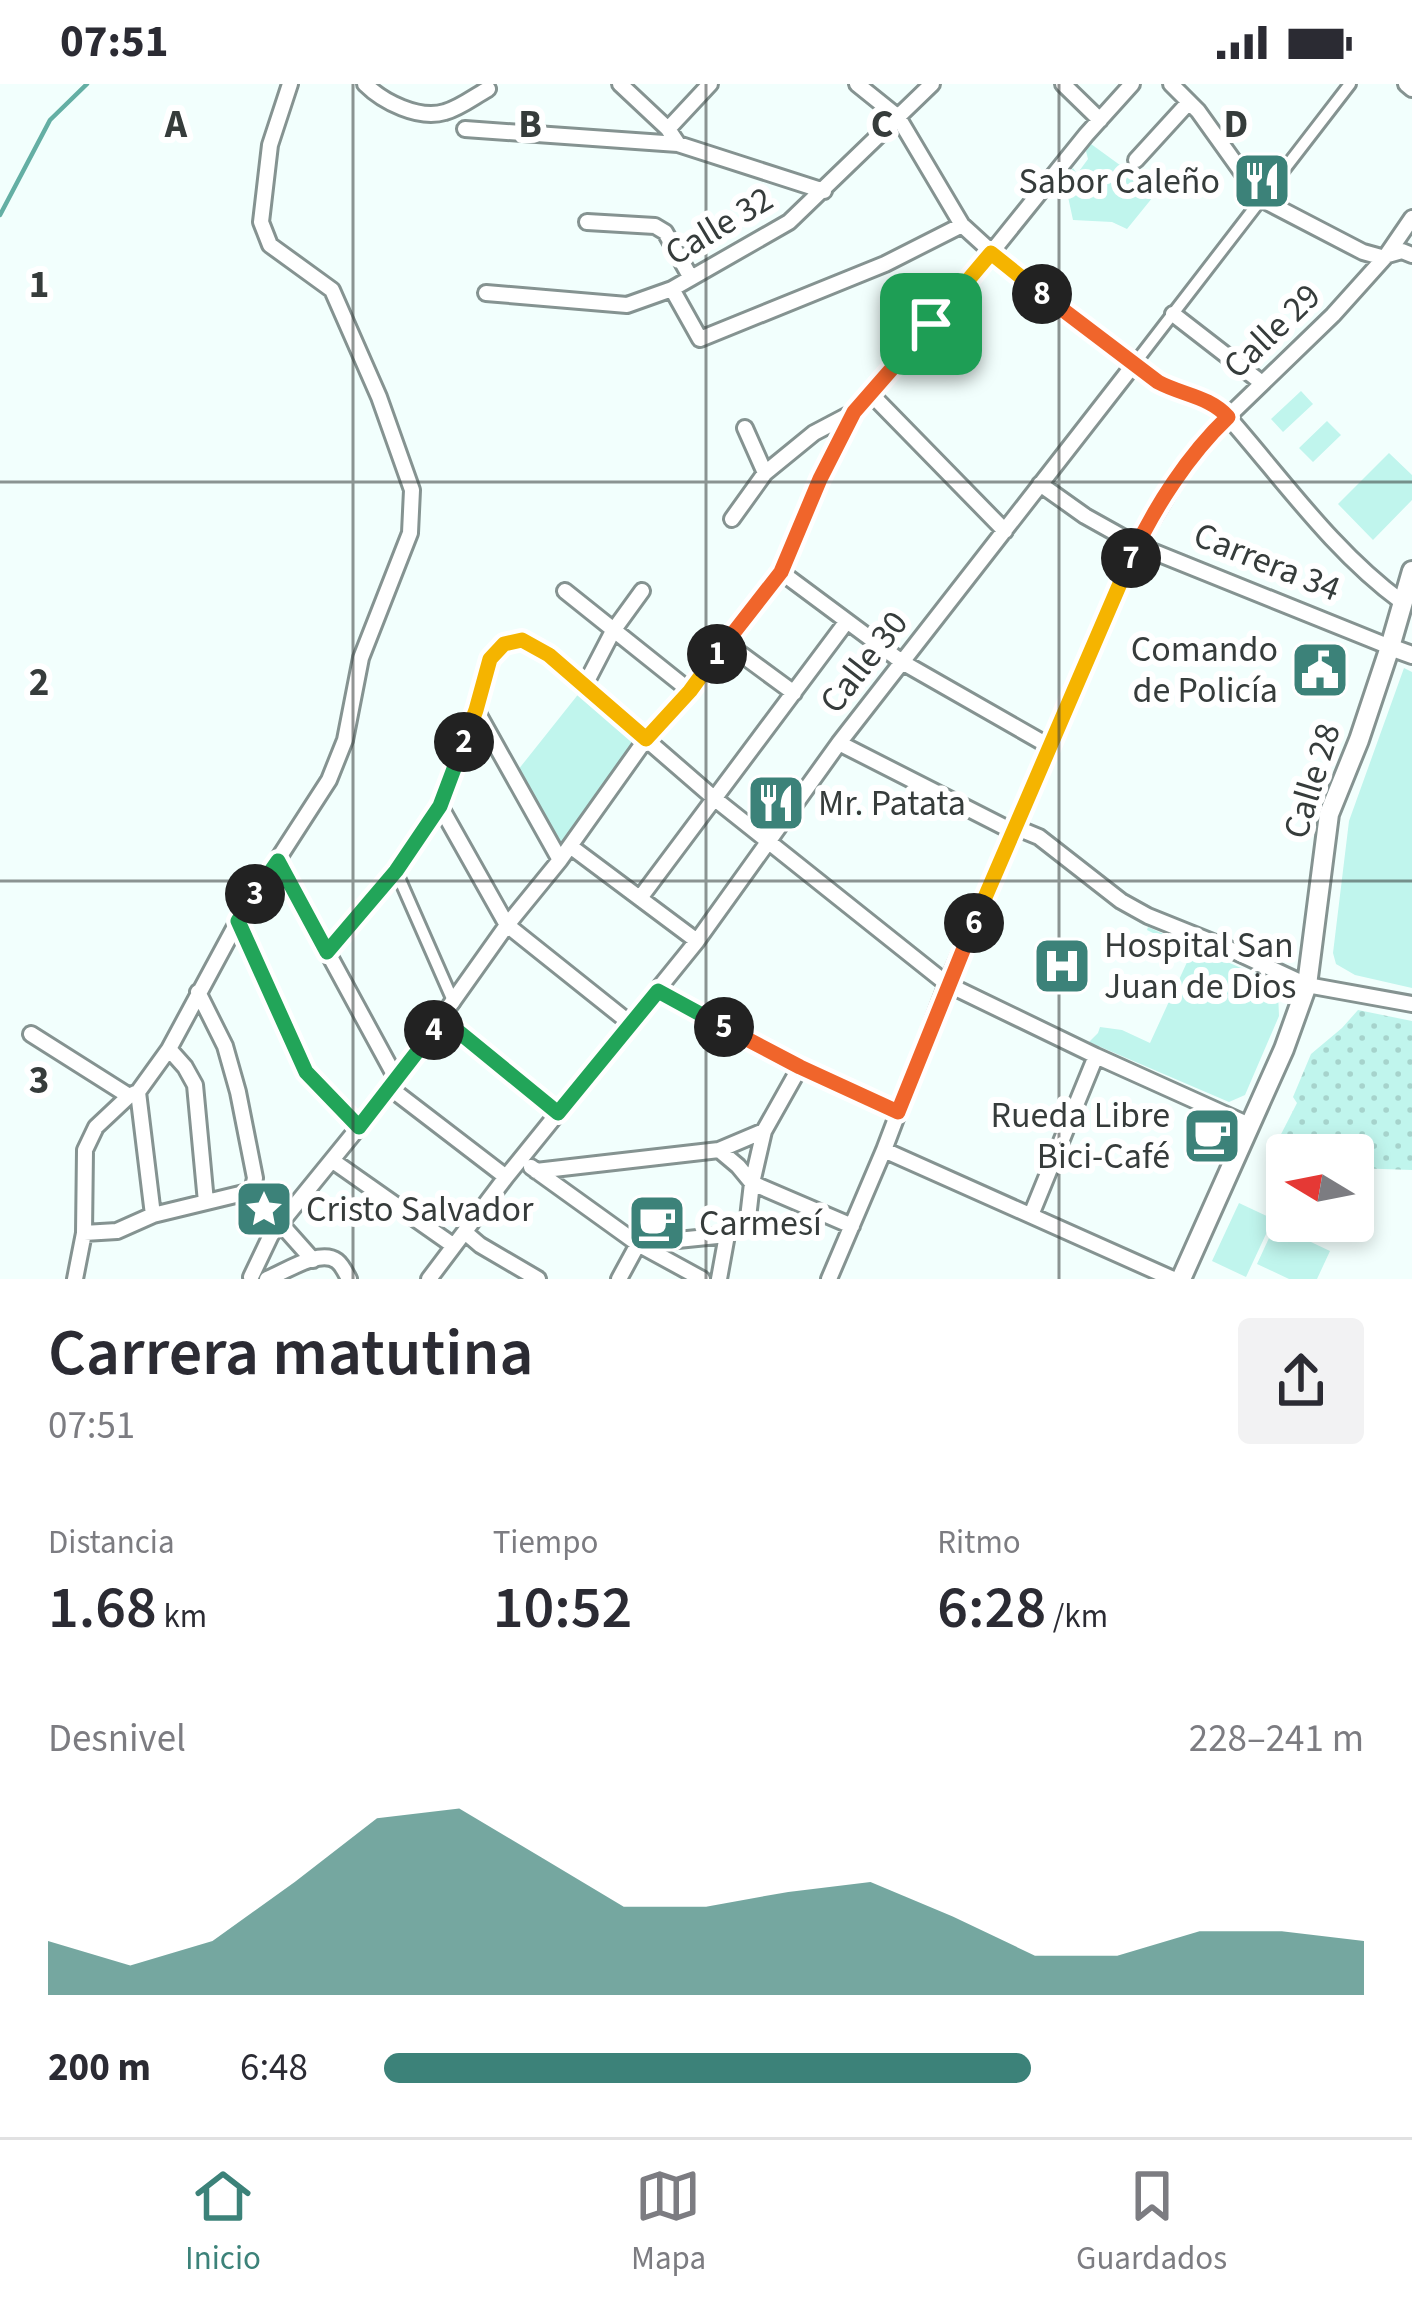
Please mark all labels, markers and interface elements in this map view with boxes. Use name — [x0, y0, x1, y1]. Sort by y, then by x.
text: 07:51 — [60, 10, 169, 74]
text: A — [164, 97, 188, 153]
text: B — [518, 97, 542, 153]
text: C — [871, 97, 893, 153]
text: D — [1224, 97, 1248, 153]
restaurant icon: Sabor Caleño — [1231, 150, 1293, 212]
place label: Sabor Caleño — [1019, 156, 1220, 207]
street label: Calle 32 — [655, 174, 783, 278]
text: 1 — [29, 257, 49, 313]
pin: 8 — [1012, 264, 1072, 324]
text: 8 — [1033, 270, 1051, 317]
street label: Calle 29 — [1212, 272, 1332, 390]
pin — [880, 273, 982, 375]
icon: arrive — [898, 291, 964, 357]
street label: Carrera 34 — [1186, 510, 1348, 614]
pin: 7 — [1101, 528, 1161, 588]
text: 7 — [1122, 534, 1140, 581]
street label: Calle 30 — [808, 600, 920, 724]
pin: 1 — [687, 624, 747, 684]
place label: Comando de Policía — [1131, 624, 1278, 716]
text: 1 — [708, 630, 726, 677]
public building icon: Comando de Policía — [1289, 639, 1351, 701]
text: 2 — [29, 655, 49, 711]
pin: 2 — [434, 712, 494, 772]
street label: Calle 28 — [1270, 717, 1354, 845]
text: 2 — [455, 718, 473, 765]
restaurant icon: Mr. Patata — [745, 772, 807, 834]
place label: Mr. Patata — [818, 778, 966, 829]
pin: 3 — [225, 864, 285, 924]
text: 3 — [246, 870, 264, 917]
pin: 6 — [944, 893, 1004, 953]
text: 6 — [965, 899, 983, 946]
place label: Hospital San Juan de Dios — [1104, 920, 1296, 1012]
hospital icon: Hospital San Juan de Dios — [1031, 935, 1093, 997]
pin: 5 — [694, 997, 754, 1057]
pin: 4 — [404, 1000, 464, 1060]
text: 5 — [715, 1003, 733, 1050]
text: 4 — [425, 1006, 443, 1053]
text: 3 — [29, 1053, 49, 1109]
place label: Rueda Libre Bici-Café — [991, 1090, 1170, 1182]
cafe icon: Rueda Libre Bici-Café — [1181, 1105, 1243, 1167]
north arrow — [1266, 1134, 1374, 1242]
map controls — [1266, 1134, 1374, 1242]
place icon: Cristo Salvador — [233, 1178, 295, 1240]
place label: Cristo Salvador — [306, 1184, 534, 1235]
cafe icon: Carmesí — [626, 1192, 688, 1254]
place label: Carmesí — [699, 1198, 823, 1249]
text: Carrera matutina — [48, 1306, 534, 1400]
button: share — [1238, 1318, 1364, 1444]
text: 07:51 — [48, 1398, 135, 1454]
text: Distancia — [48, 1519, 175, 1566]
text: Tiempo — [493, 1519, 598, 1566]
text: Ritmo — [937, 1519, 1021, 1566]
text: 1.68 — [48, 1566, 157, 1651]
text: 10:52 — [493, 1566, 632, 1651]
text: 6:28 — [937, 1566, 1046, 1651]
text: km — [157, 1593, 207, 1640]
text: /km — [1046, 1593, 1108, 1640]
text: Desnivel — [48, 1711, 186, 1767]
text: 228–241 m — [1189, 1711, 1364, 1767]
text: 200 m — [48, 2040, 151, 2096]
text: 6:48 — [240, 2040, 308, 2096]
tab: Inicio — [185, 2163, 261, 2282]
tab: Mapa — [631, 2163, 706, 2282]
tab: Guardados — [1076, 2163, 1227, 2282]

